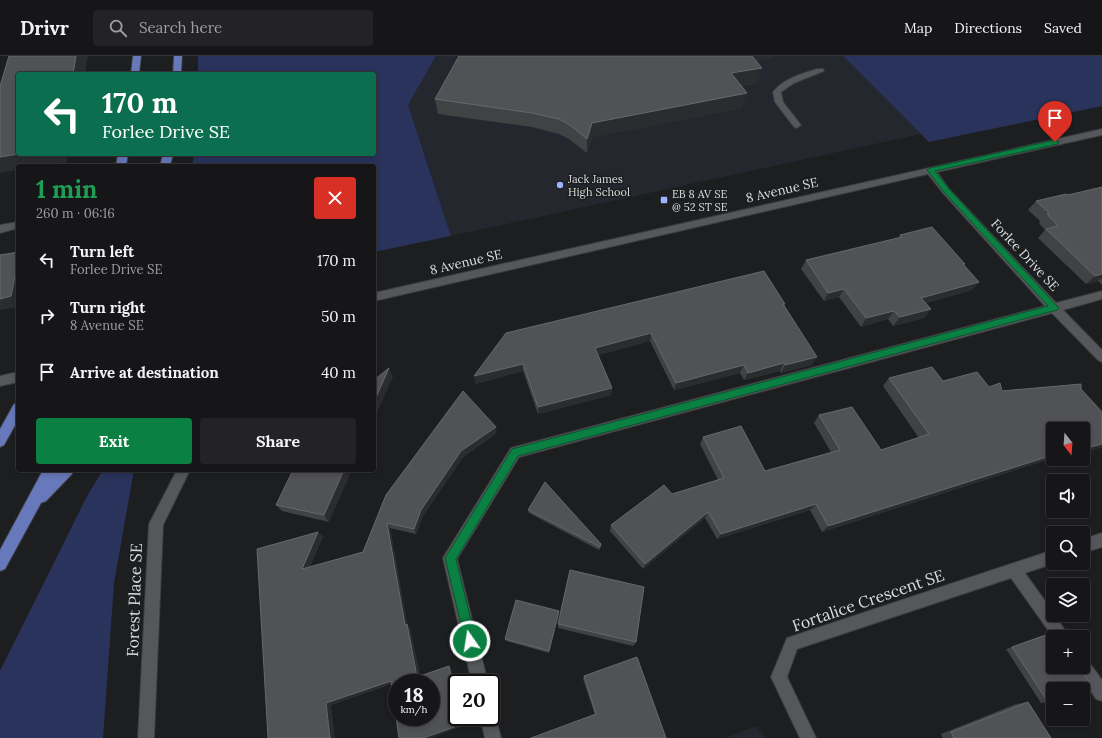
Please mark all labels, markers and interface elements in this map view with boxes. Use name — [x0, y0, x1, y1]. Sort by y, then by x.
search box — [93, 10, 373, 46]
text: Drivr — [20, 16, 69, 40]
icon: search — [107, 17, 129, 39]
text: Search here — [139, 18, 222, 37]
text: Map — [904, 19, 932, 37]
text: Directions — [954, 19, 1022, 37]
text: Saved — [1044, 19, 1082, 37]
text: 170 m — [102, 85, 177, 121]
icon: left — [36, 88, 88, 140]
pin — [1038, 101, 1072, 142]
icon: arrive — [1044, 107, 1066, 129]
text: Forlee Drive SE — [102, 120, 230, 143]
place label: Jack James High School — [567, 172, 630, 199]
street label: 8 Avenue SE — [744, 173, 820, 207]
text: 1 min — [36, 174, 97, 205]
button: close — [314, 177, 356, 219]
marker: Jack James High School — [555, 180, 565, 190]
place label: EB 8 AV SE @ 52 ST SE — [672, 187, 728, 214]
marker: EB 8 AV SE @ 52 ST SE — [659, 195, 669, 205]
text: 260 m · 06:16 — [36, 205, 115, 222]
street label: Forlee Drive SE — [987, 215, 1063, 295]
text: Turn left — [70, 242, 134, 261]
street label: 8 Avenue SE — [428, 245, 504, 279]
icon: left — [36, 249, 58, 271]
text: 170 m — [317, 251, 356, 270]
text: Forlee Drive SE — [70, 261, 162, 278]
text: Turn right — [70, 298, 146, 317]
icon: right — [36, 305, 58, 327]
text: 50 m — [321, 307, 356, 326]
text: 8 Avenue SE — [70, 317, 144, 334]
icon: arrive — [36, 361, 58, 383]
text: Arrive at destination — [70, 363, 219, 382]
text: 40 m — [321, 363, 356, 382]
button: Exit — [36, 418, 192, 464]
button: Share — [200, 418, 356, 464]
north arrow — [1046, 422, 1090, 466]
map controls — [1046, 422, 1090, 726]
button: sound — [1046, 474, 1090, 518]
button: search — [1046, 526, 1090, 570]
street label: Forest Place SE — [122, 543, 146, 657]
street label: Fortalice Crescent SE — [789, 565, 947, 635]
button: layers — [1046, 578, 1090, 622]
position arrow — [449, 620, 491, 662]
button: + — [1046, 630, 1090, 674]
speed limit sign: 20 — [448, 674, 500, 726]
text: 18 — [404, 682, 424, 707]
button: − — [1046, 682, 1090, 726]
text: km/h — [400, 703, 428, 716]

